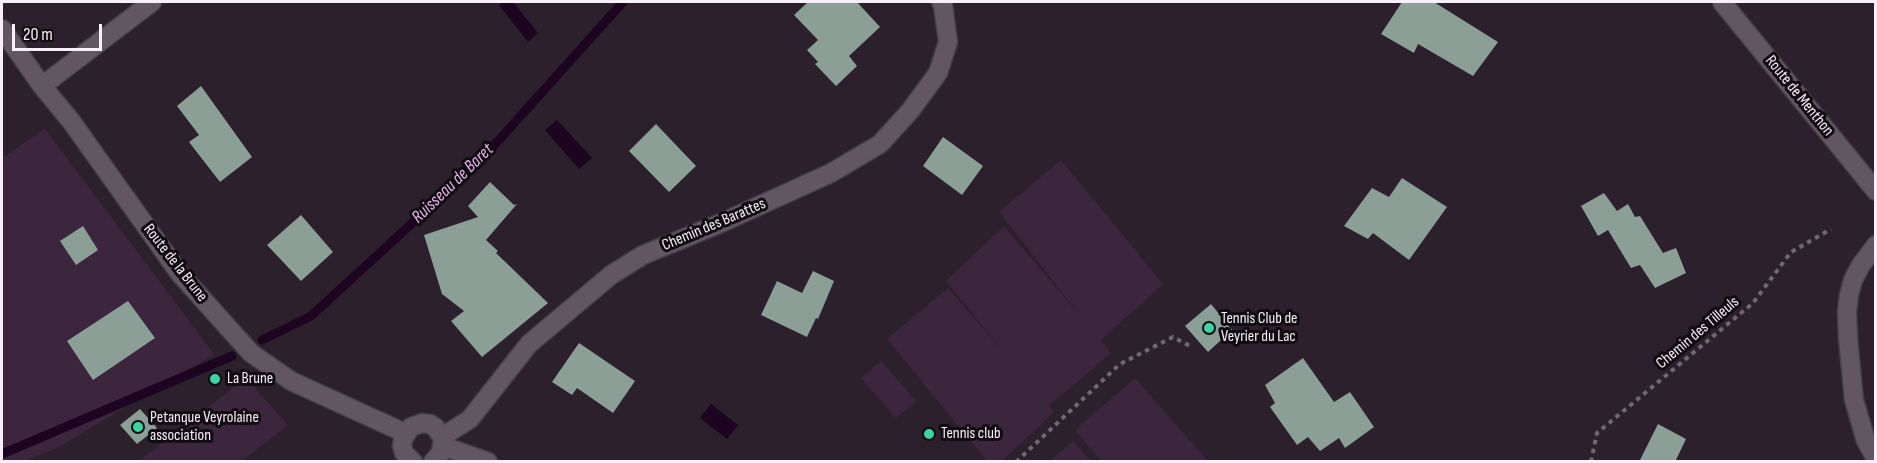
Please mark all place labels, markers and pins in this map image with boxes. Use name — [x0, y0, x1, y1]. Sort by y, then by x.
place label: Tennis Club de Veyrier du Lac — [1221, 309, 1298, 347]
marker: Tennis Club de Veyrier du Lac — [1202, 321, 1216, 335]
place label: La Brune — [227, 369, 273, 389]
marker: La Brune — [208, 372, 222, 386]
place label: Petanque Veyrolaine association — [150, 408, 259, 446]
marker: Petanque Veyrolaine association — [131, 420, 145, 434]
place label: Tennis club — [941, 424, 1001, 444]
marker: Tennis club — [922, 427, 936, 441]

